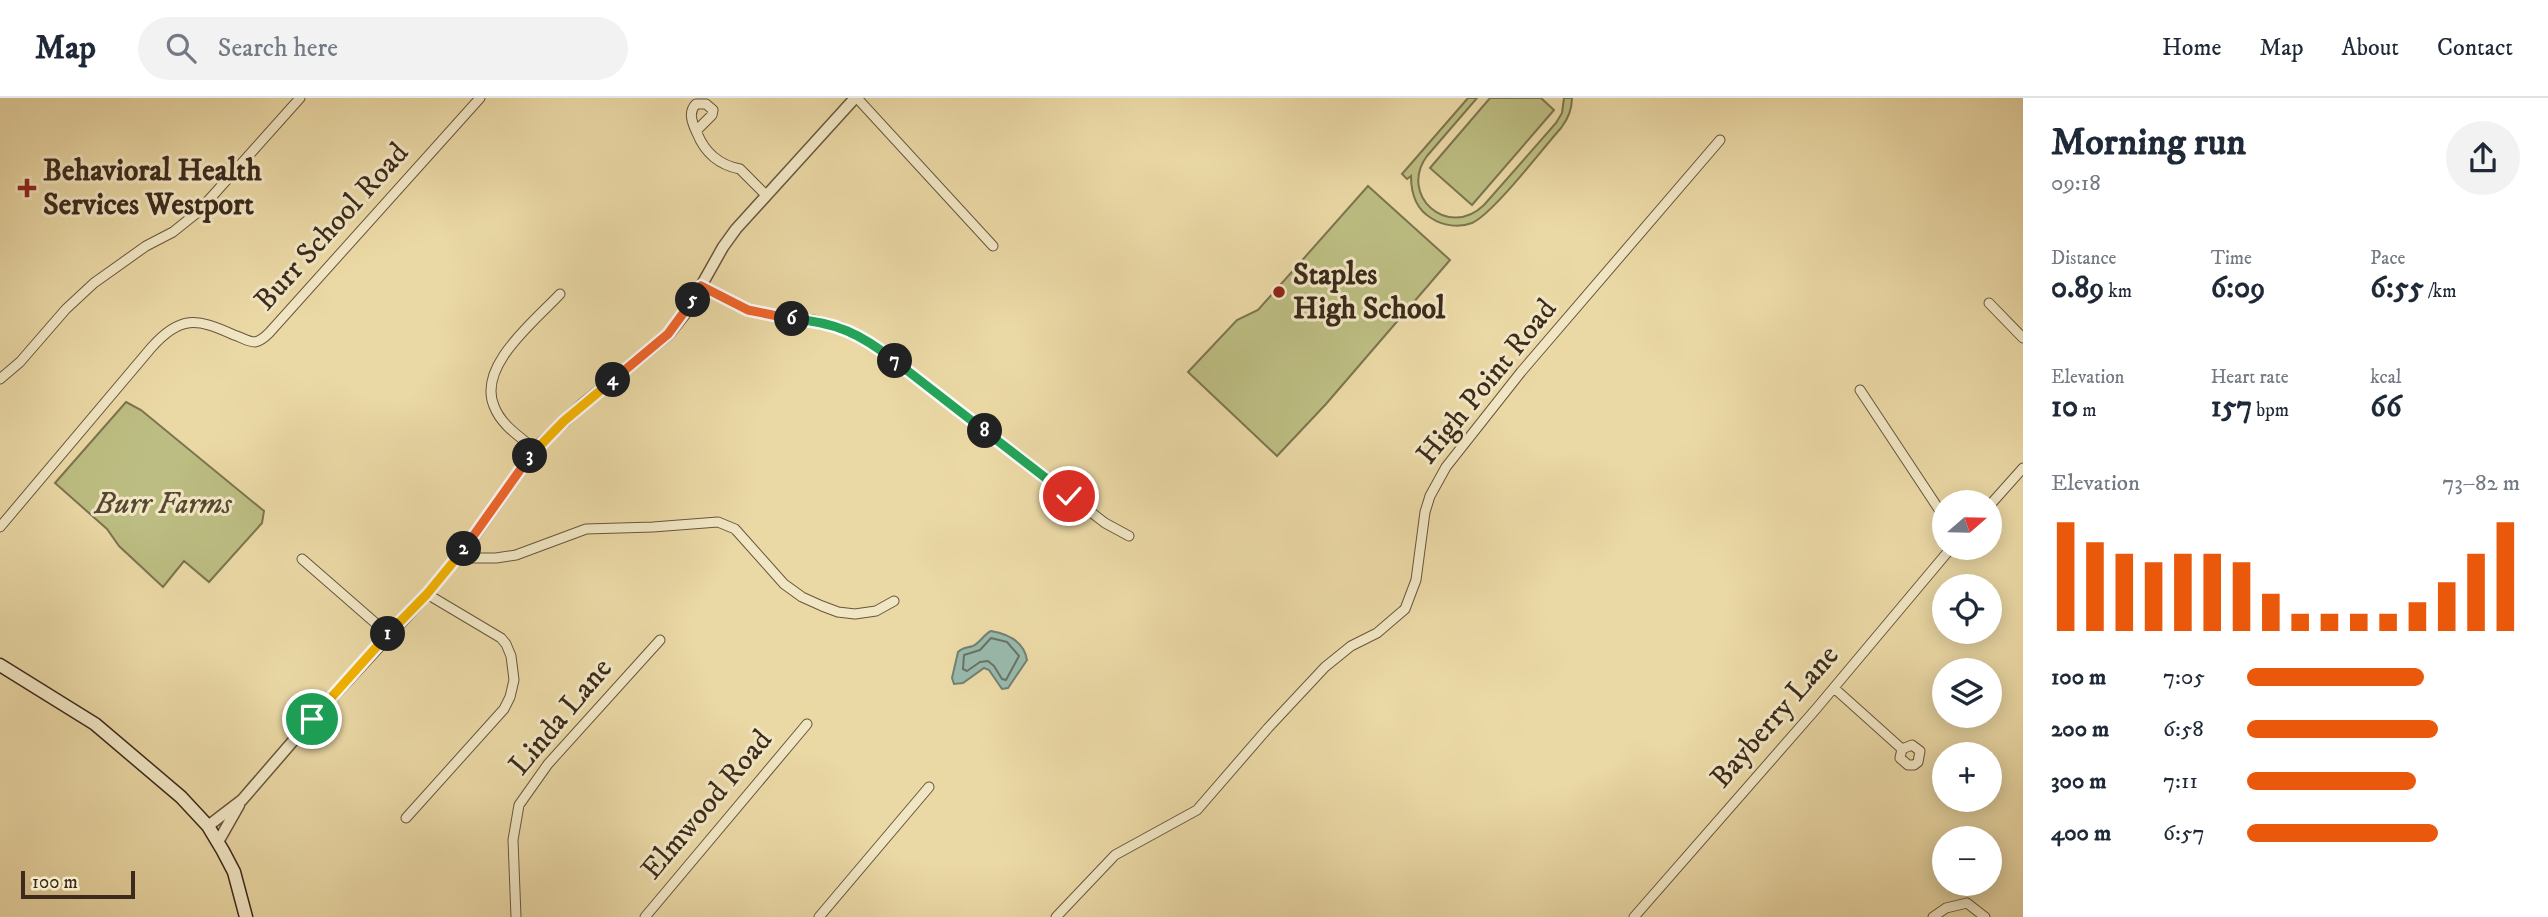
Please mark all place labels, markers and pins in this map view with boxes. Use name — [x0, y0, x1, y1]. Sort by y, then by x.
place label: Behavioral Health Services Westport — [43, 153, 262, 224]
marker: Behavioral Health Services Westport — [17, 178, 37, 198]
place label: Staples High School — [1293, 257, 1446, 328]
pin: 5 — [676, 282, 710, 318]
marker: Staples High School — [1271, 284, 1287, 300]
pin: 6 — [774, 302, 810, 336]
pin: 7 — [878, 344, 912, 378]
pin: 4 — [596, 362, 630, 398]
pin: 8 — [968, 414, 1002, 448]
pin: 3 — [512, 438, 548, 474]
pin — [1039, 466, 1099, 526]
pin: 2 — [447, 532, 482, 566]
pin: 1 — [370, 616, 406, 652]
pin — [282, 689, 342, 749]

